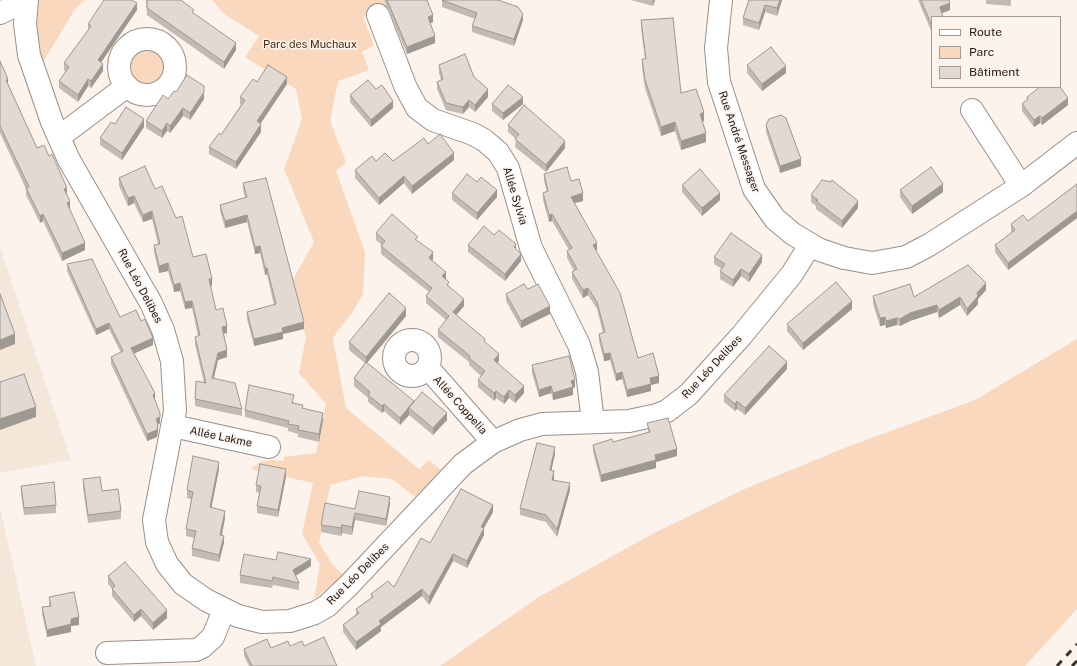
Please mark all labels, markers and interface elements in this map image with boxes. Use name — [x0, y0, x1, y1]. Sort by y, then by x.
legend — [931, 16, 1061, 88]
text: Route — [969, 25, 1002, 39]
park label: Parc des Muchaux — [263, 38, 357, 52]
text: Parc — [969, 45, 994, 59]
text: Bâtiment — [969, 65, 1020, 79]
street label: Rue André Messager — [715, 89, 763, 195]
street label: Allée Sylvia — [500, 165, 530, 227]
street label: Rue Léo Delibes — [115, 247, 165, 325]
street label: Rue Léo Delibes — [679, 332, 745, 402]
street label: Allée Coppelia — [430, 373, 490, 437]
street label: Allée Lakme — [189, 424, 253, 450]
street label: Rue Léo Delibes — [324, 540, 392, 608]

